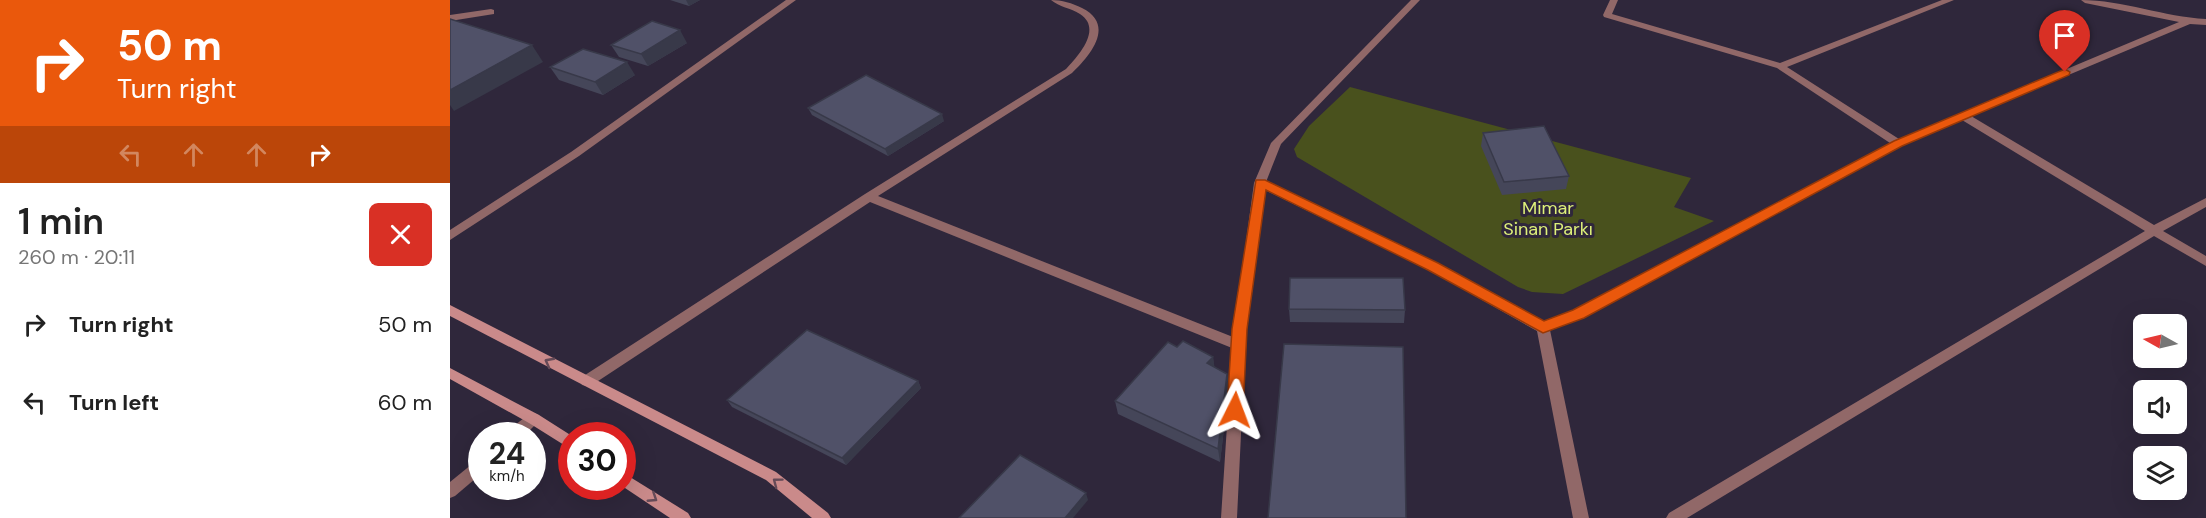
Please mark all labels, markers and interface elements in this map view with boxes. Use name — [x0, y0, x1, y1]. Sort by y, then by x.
pin — [2039, 10, 2090, 72]
text: 50 m — [117, 18, 222, 73]
icon: arrive — [2048, 19, 2081, 52]
icon: right — [18, 24, 96, 102]
text: Turn right — [117, 71, 237, 106]
icon: left — [114, 138, 147, 171]
icon: ahead — [177, 138, 210, 171]
icon: ahead — [240, 138, 273, 171]
icon: right — [303, 138, 336, 171]
park label: Mimar Sinan Parkı — [1503, 196, 1593, 241]
text: 1 min — [18, 198, 104, 245]
button: close — [369, 203, 432, 266]
text: 260 m · 20:11 — [18, 244, 135, 270]
icon: right — [18, 308, 51, 341]
text: Turn right — [69, 310, 174, 339]
text: 50 m — [378, 310, 432, 339]
north arrow — [2133, 314, 2187, 368]
map controls — [2133, 314, 2187, 500]
one-way arrow — [545, 357, 556, 369]
position arrow — [1203, 378, 1267, 442]
button: sound — [2133, 380, 2187, 434]
icon: left — [18, 386, 51, 419]
text: Turn left — [69, 388, 159, 417]
text: 60 m — [378, 388, 432, 417]
speed limit sign: 30 — [558, 422, 636, 500]
text: 24 — [489, 434, 525, 473]
button: layers — [2133, 446, 2187, 500]
text: km/h — [489, 466, 525, 486]
one-way arrow — [773, 478, 784, 489]
one-way arrow — [646, 491, 657, 502]

